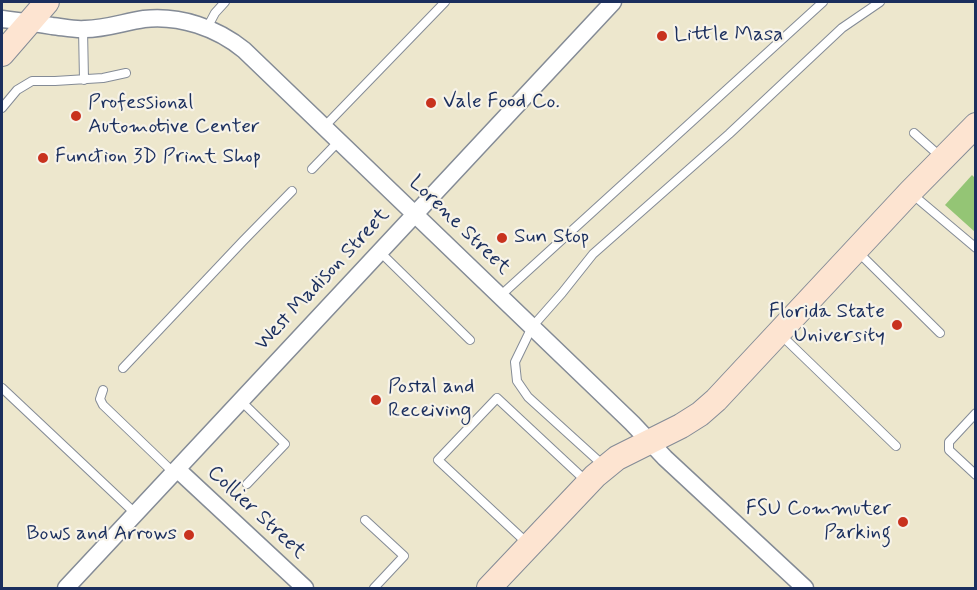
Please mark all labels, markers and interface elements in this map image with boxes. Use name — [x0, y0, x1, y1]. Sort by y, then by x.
place label: Little Masa — [674, 23, 783, 49]
marker: Little Masa — [655, 29, 669, 43]
place label: Vale Food Co. — [443, 90, 560, 116]
place label: Professional Automotive Center — [88, 91, 260, 141]
marker: Vale Food Co. — [424, 96, 438, 110]
marker: Professional Automotive Center — [69, 109, 83, 123]
place label: Function 3D Print Shop — [55, 145, 261, 171]
marker: Function 3D Print Shop — [36, 151, 50, 165]
street label: Lorene Street — [403, 171, 515, 281]
street label: West Madison Street — [250, 203, 396, 357]
place label: Sun Stop — [514, 225, 589, 251]
marker: Sun Stop — [495, 231, 509, 245]
place label: Florida State University — [769, 300, 885, 350]
marker: Florida State University — [890, 318, 904, 332]
place label: Postal and Receiving — [388, 375, 475, 425]
marker: Postal and Receiving — [369, 393, 383, 407]
street label: Collier Street — [201, 461, 311, 565]
place label: FSU Commuter Parking — [746, 497, 891, 547]
marker: FSU Commuter Parking — [896, 515, 910, 529]
place label: Bows and Arrows — [26, 522, 177, 548]
marker: Bows and Arrows — [182, 528, 196, 542]

